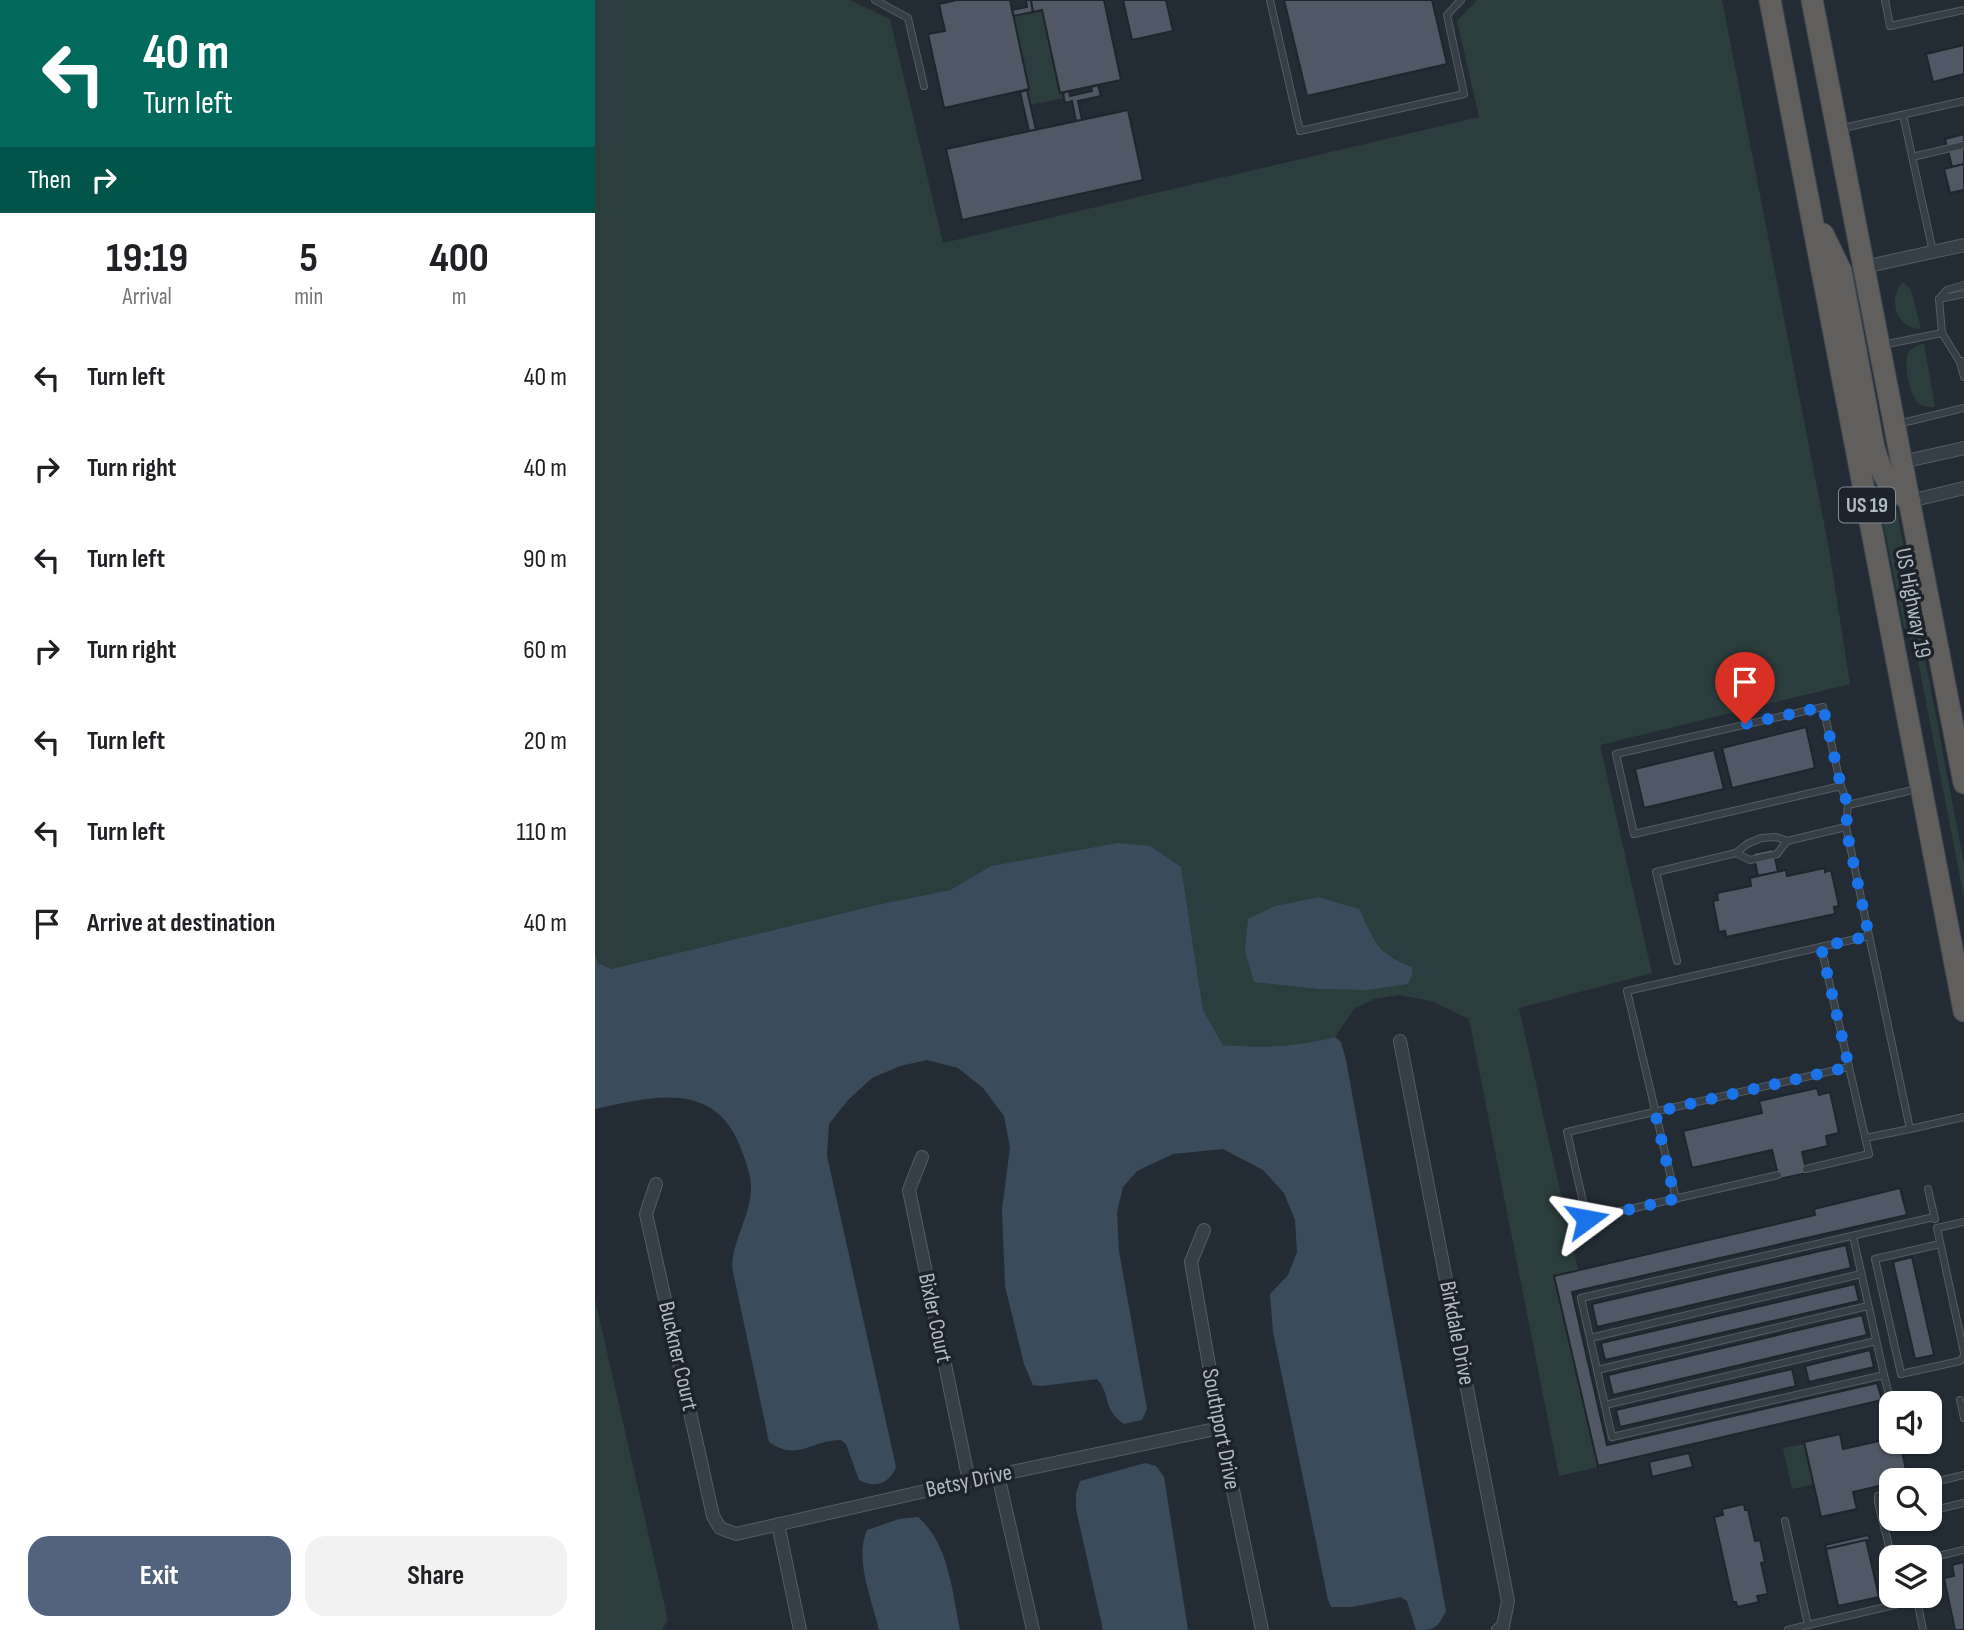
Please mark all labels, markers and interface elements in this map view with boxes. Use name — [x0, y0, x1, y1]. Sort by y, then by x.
text: 40 m — [143, 24, 229, 83]
icon: left — [28, 28, 119, 119]
text: Turn left — [143, 84, 233, 123]
icon: right — [85, 161, 123, 199]
text: Then — [28, 165, 71, 196]
text: 19:19 — [106, 233, 188, 284]
text: 5 — [300, 233, 318, 284]
text: 400 — [429, 233, 489, 284]
text: Arrival — [122, 283, 172, 311]
text: min — [294, 283, 323, 311]
text: m — [452, 283, 466, 311]
icon: left — [28, 359, 66, 397]
text: Turn left — [87, 362, 165, 393]
text: 40 m — [524, 362, 567, 393]
icon: right — [28, 450, 66, 488]
text: Turn right — [87, 453, 176, 484]
text: 40 m — [524, 453, 567, 484]
road number: US 19 — [1839, 488, 1895, 522]
icon: left — [28, 541, 66, 579]
text: Turn left — [87, 544, 165, 575]
text: 90 m — [523, 544, 567, 575]
street label: US Highway 19 — [1889, 545, 1937, 661]
icon: right — [28, 632, 66, 670]
text: Turn right — [87, 635, 176, 666]
text: 60 m — [523, 635, 567, 666]
pin — [1715, 652, 1775, 724]
icon: arrive — [1726, 663, 1764, 701]
icon: left — [28, 723, 66, 761]
text: Turn left — [87, 726, 165, 757]
text: 20 m — [524, 726, 567, 757]
icon: left — [28, 814, 66, 852]
text: Turn left — [87, 817, 165, 848]
text: 110 m — [516, 817, 567, 848]
icon: arrive — [28, 905, 66, 943]
text: Arrive at destination — [87, 908, 275, 939]
text: 40 m — [524, 908, 567, 939]
position arrow — [1550, 1182, 1624, 1256]
street label: Bixler Court — [912, 1271, 958, 1365]
street label: Birkdale Drive — [1433, 1279, 1481, 1387]
street label: Buckner Court — [652, 1299, 704, 1413]
street label: Southport Drive — [1196, 1366, 1246, 1492]
map controls — [1879, 1391, 1942, 1608]
button: sound — [1879, 1391, 1942, 1454]
street label: Betsy Drive — [923, 1458, 1015, 1504]
button: search — [1879, 1468, 1942, 1531]
button: Exit — [28, 1536, 291, 1616]
button: Share — [305, 1536, 567, 1616]
button: layers — [1879, 1545, 1942, 1608]

